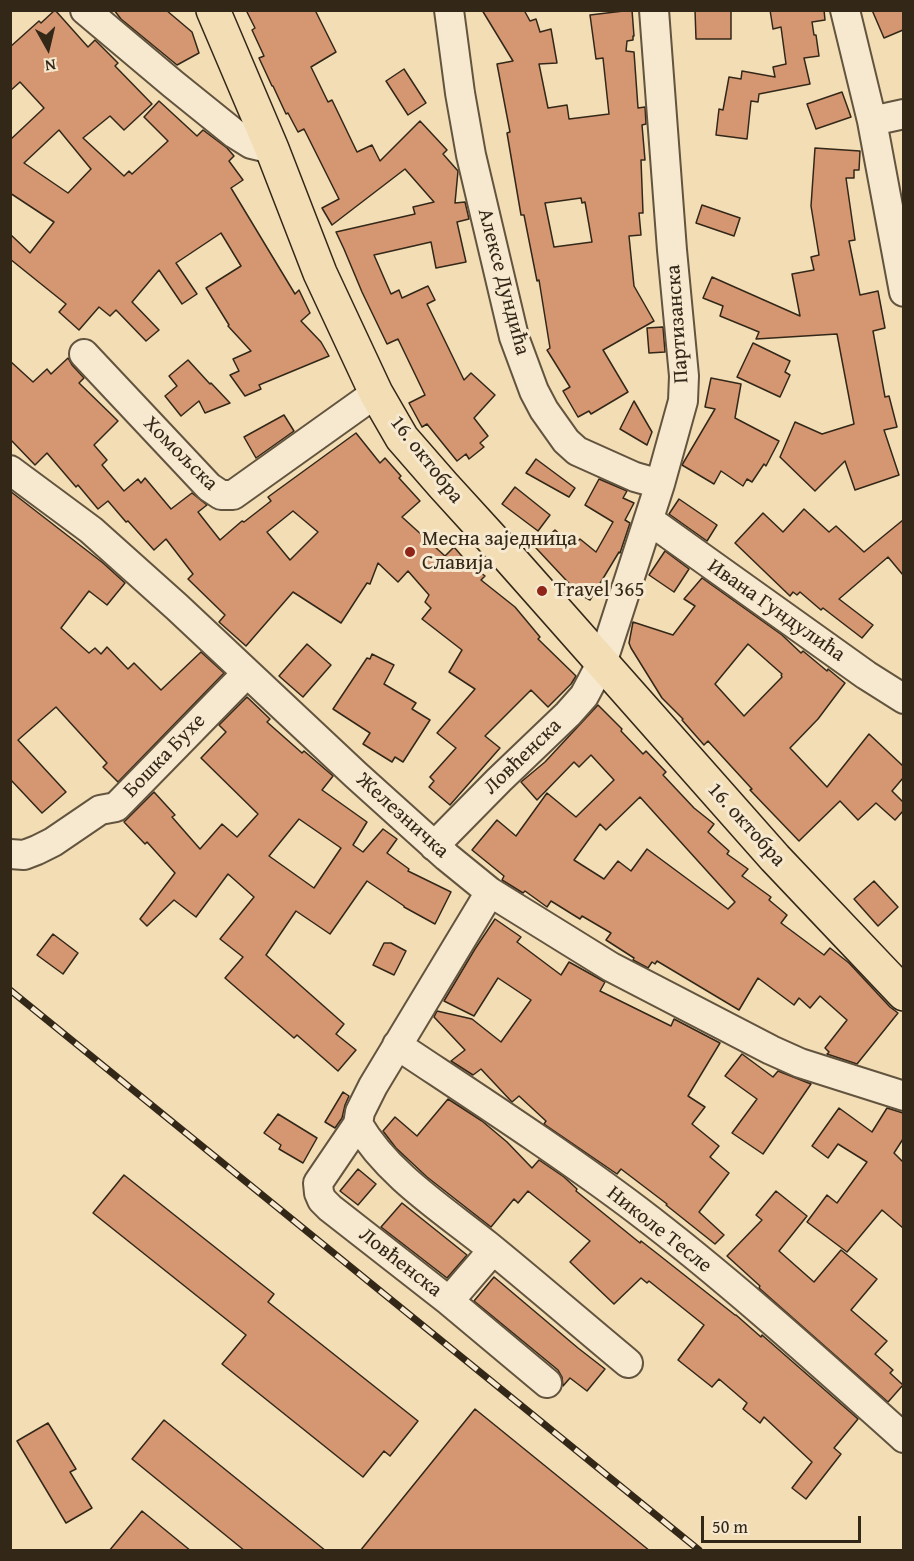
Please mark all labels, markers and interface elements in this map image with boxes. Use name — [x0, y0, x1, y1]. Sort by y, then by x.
north arrow — [18, 18, 78, 78]
text: N — [44, 53, 57, 78]
street label: Алексе Дундића — [471, 206, 535, 358]
street label: Партизанска — [661, 264, 695, 384]
street label: Хомољска — [137, 411, 223, 497]
street label: 16. октобра — [384, 411, 468, 509]
place label: Месна заједница Славија — [422, 527, 577, 577]
marker: Месна заједница Славија — [403, 545, 417, 559]
street label: Ивана Гундулића — [702, 554, 850, 668]
place label: Travel 365 — [554, 578, 644, 604]
marker: Travel 365 — [535, 584, 549, 598]
street label: Бошка Бухе — [119, 709, 211, 803]
street label: Ловћенска — [479, 714, 567, 800]
street label: Железничка — [350, 768, 454, 864]
street label: 16. октобра — [702, 778, 790, 872]
street label: Николе Тесле — [601, 1181, 717, 1279]
street label: Ловћенска — [353, 1223, 447, 1303]
scale bar — [704, 1504, 864, 1542]
text: 50 m — [712, 1513, 748, 1540]

